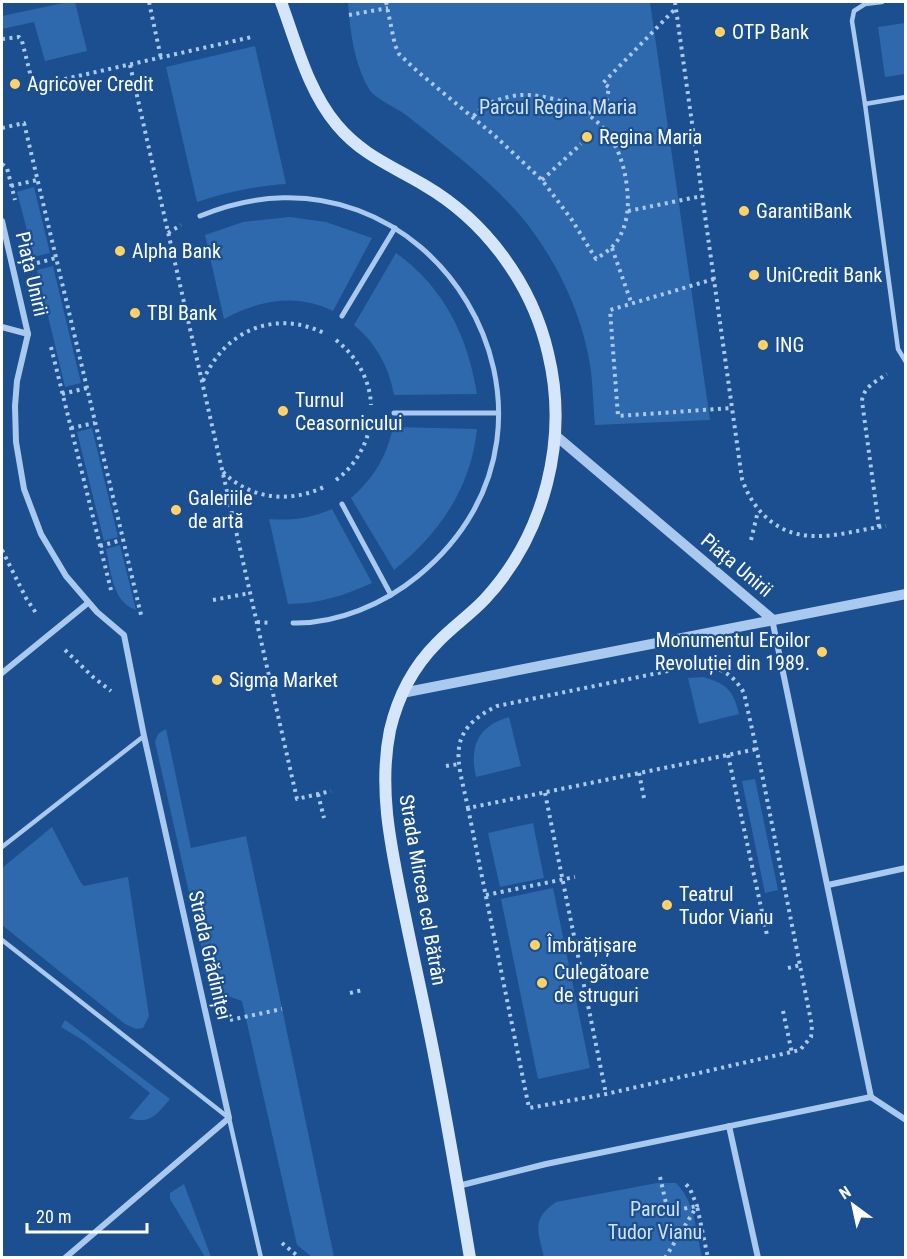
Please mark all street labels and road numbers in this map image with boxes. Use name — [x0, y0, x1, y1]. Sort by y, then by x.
street label: Piața Unirii — [10, 229, 53, 319]
street label: Piața Unirii — [696, 528, 778, 603]
street label: Strada Mircea cel Bătrân — [394, 793, 452, 987]
street label: Strada Grădiniței — [183, 888, 236, 1022]

